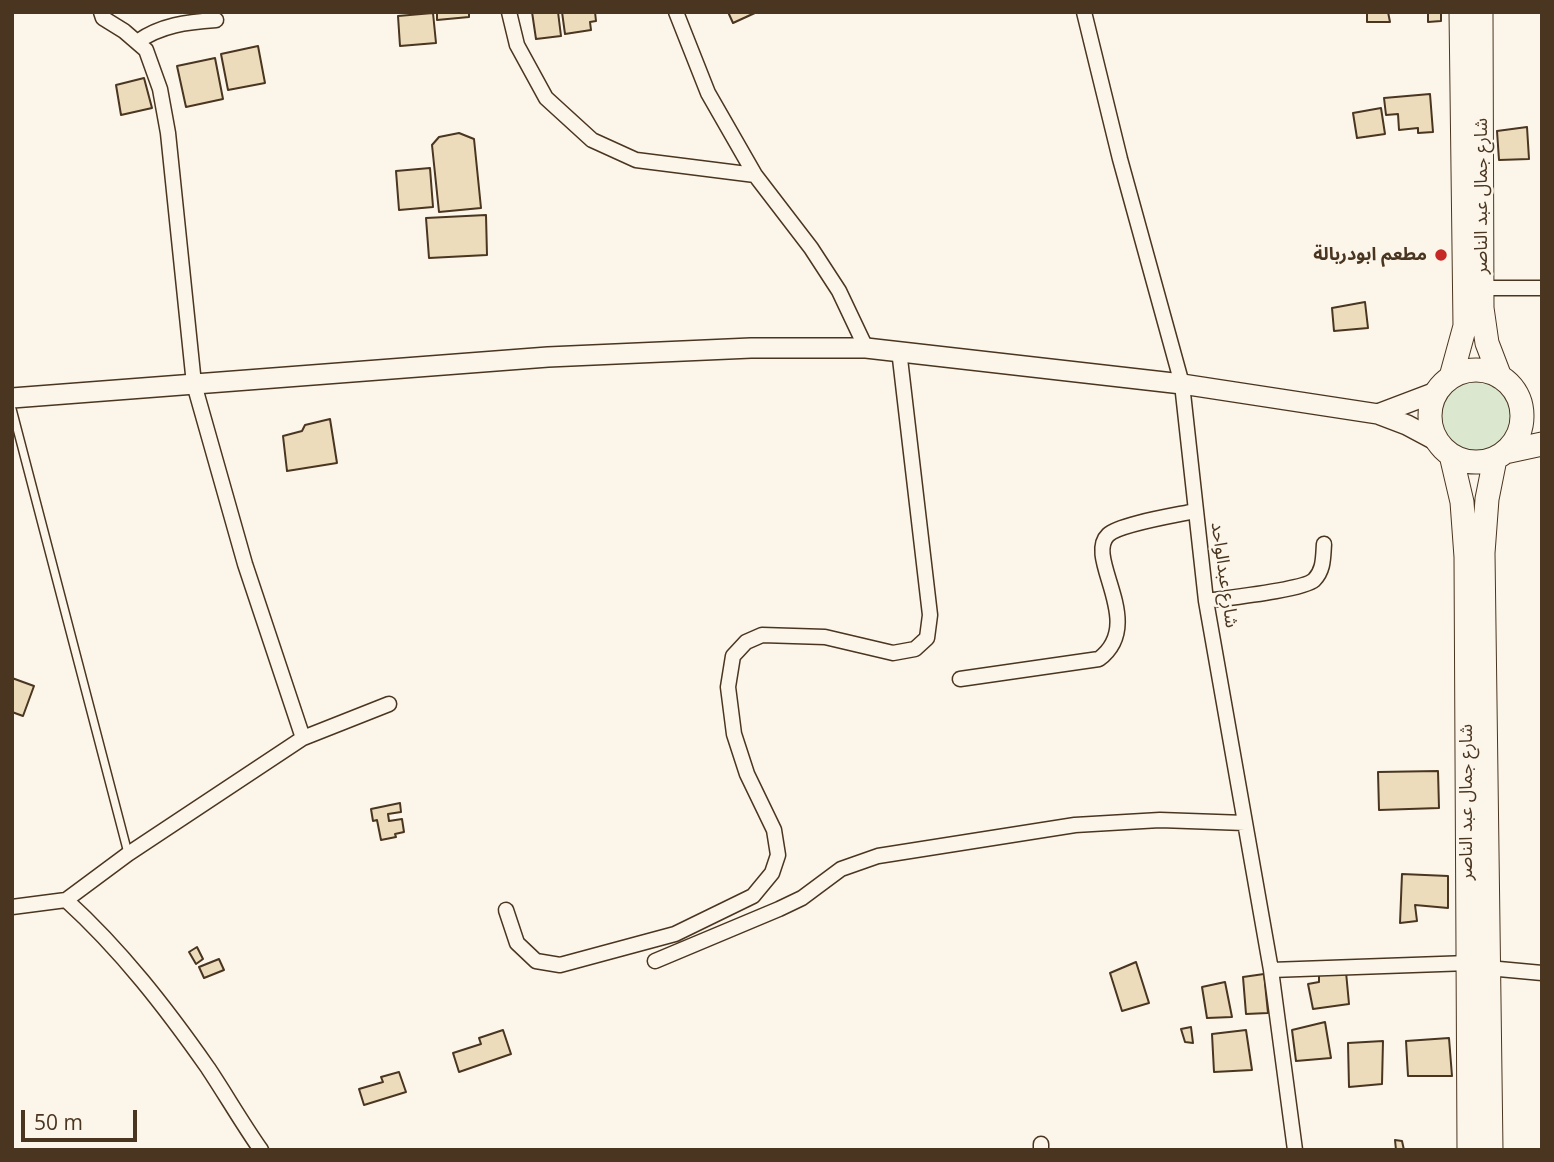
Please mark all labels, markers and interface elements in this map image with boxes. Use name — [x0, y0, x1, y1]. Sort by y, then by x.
street label: شارع جمال عبد الناصر — [1471, 118, 1493, 274]
place label: مطعم ابودربالة — [1313, 244, 1427, 266]
marker: مطعم ابودربالة — [1433, 247, 1449, 263]
street label: شارع عبدالواحد — [1206, 521, 1242, 629]
street label: شارع جمال عبد الناصر — [1456, 724, 1478, 880]
scale bar — [24, 1096, 140, 1140]
text: 50 m — [34, 1108, 83, 1136]

